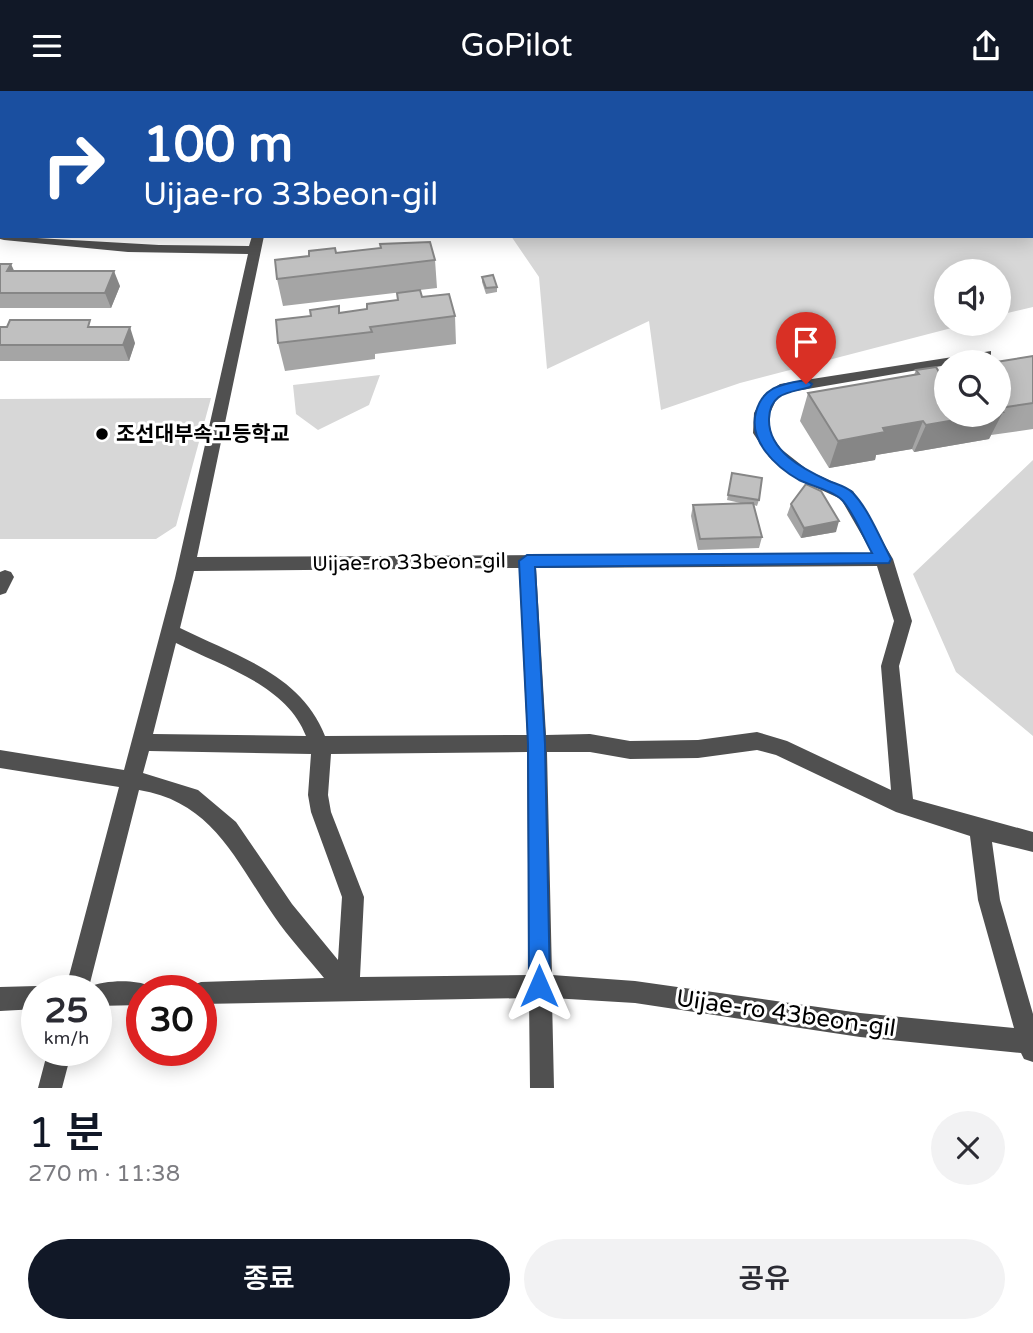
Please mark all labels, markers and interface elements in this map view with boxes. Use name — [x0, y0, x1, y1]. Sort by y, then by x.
icon: menu — [28, 27, 66, 65]
text: GoPilot — [461, 27, 572, 65]
icon: share — [967, 27, 1005, 65]
text: 100 m — [143, 116, 293, 175]
icon: right — [28, 119, 119, 210]
text: Uijae-ro 33beon-gil — [143, 176, 438, 214]
map controls — [934, 259, 1011, 427]
button: sound — [934, 259, 1011, 336]
pin — [776, 312, 836, 384]
icon: arrive — [787, 323, 825, 361]
button: search — [934, 350, 1011, 427]
place label: 조선대부속고등학교 — [116, 422, 290, 447]
marker: 조선대부속고등학교 — [94, 426, 110, 442]
street label: Uijae-ro 33beon-gil — [312, 548, 506, 577]
position arrow — [502, 949, 576, 1023]
speed limit sign: 30 — [126, 975, 217, 1066]
street label: Uijae-ro 43beon-gil — [674, 984, 898, 1043]
text: 25 — [45, 990, 88, 1032]
text: km/h — [44, 1027, 89, 1049]
text: 1 분 — [28, 1108, 104, 1159]
button: close — [931, 1111, 1005, 1185]
text: 270 m · 11:38 — [28, 1160, 180, 1188]
button: 종료 — [28, 1239, 510, 1319]
button: 공유 — [524, 1239, 1005, 1319]

